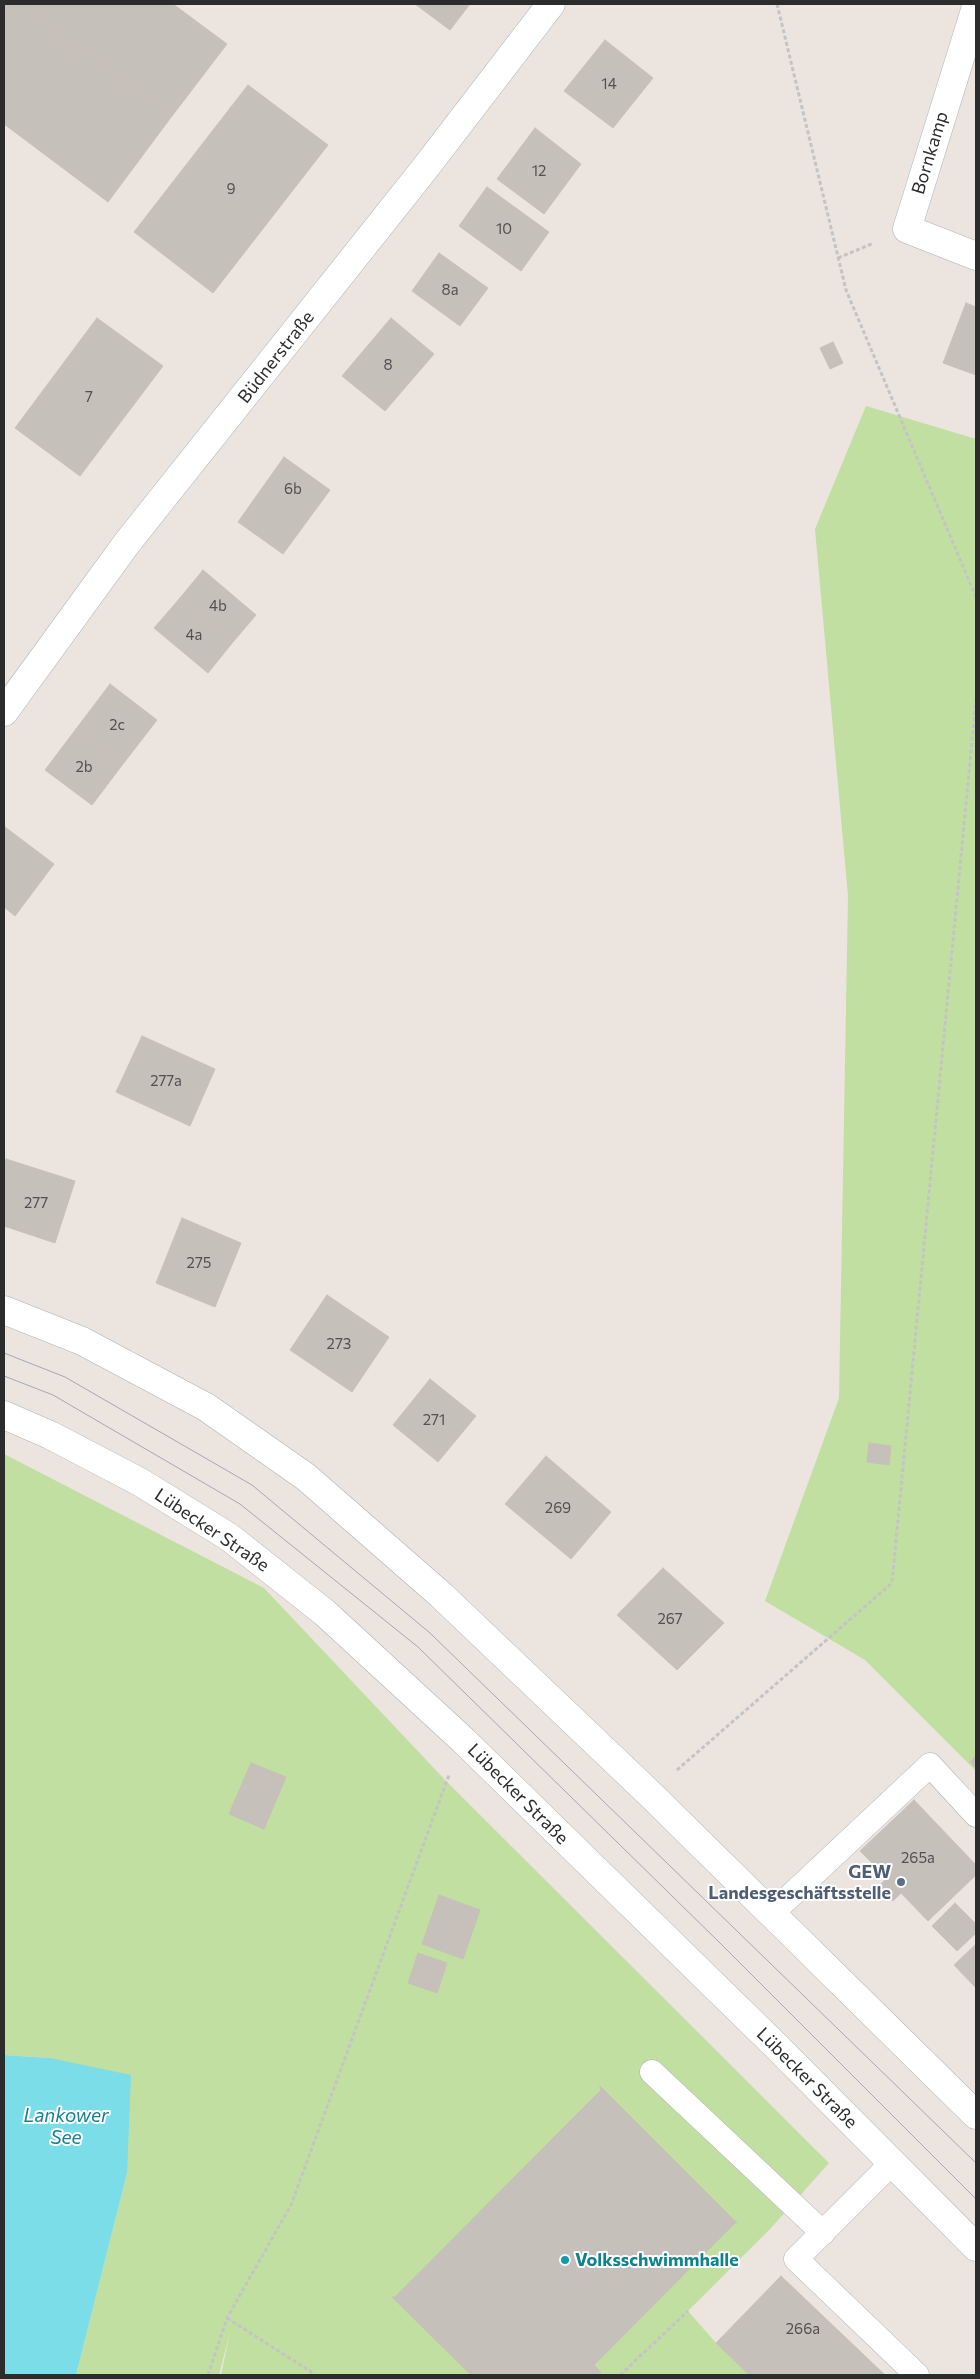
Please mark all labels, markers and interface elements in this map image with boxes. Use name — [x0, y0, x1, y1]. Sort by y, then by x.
house number: 14 — [601, 75, 617, 93]
street label: Bornkamp — [907, 109, 953, 197]
house number: 12 — [532, 162, 546, 180]
house number: 9 — [226, 180, 236, 198]
house number: 10 — [496, 220, 512, 238]
house number: 8a — [442, 281, 458, 299]
street label: Büdnerstraße — [233, 307, 319, 407]
house number: 8 — [383, 356, 393, 374]
house number: 7 — [85, 388, 93, 406]
house number: 6b — [284, 480, 302, 498]
house number: 4b — [209, 597, 227, 615]
house number: 4a — [186, 626, 202, 644]
house number: 2c — [109, 716, 125, 734]
house number: 2b — [75, 758, 93, 776]
house number: 277a — [150, 1072, 182, 1090]
house number: 277 — [24, 1194, 48, 1212]
house number: 275 — [187, 1254, 211, 1272]
house number: 273 — [327, 1335, 351, 1353]
house number: 271 — [423, 1411, 445, 1429]
street label: Lübecker Straße — [151, 1484, 273, 1576]
house number: 269 — [545, 1499, 571, 1517]
house number: 267 — [657, 1610, 683, 1628]
street label: Lübecker Straße — [463, 1739, 573, 1849]
house number: 265a — [901, 1849, 935, 1867]
place label: GEW Landesgeschäftsstelle — [708, 1861, 891, 1904]
marker: GEW Landesgeschäftsstelle — [895, 1876, 907, 1888]
street label: Lübecker Straße — [752, 2023, 862, 2133]
water label: Lankower See — [24, 2105, 108, 2149]
place label: Volksschwimmhalle — [575, 2249, 739, 2271]
marker: Volksschwimmhalle — [559, 2254, 571, 2266]
house number: 266a — [786, 2320, 820, 2338]

